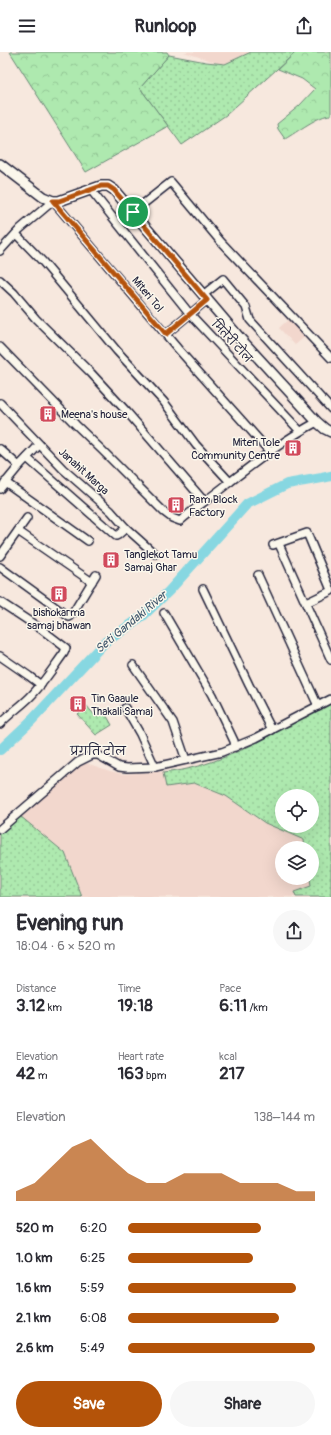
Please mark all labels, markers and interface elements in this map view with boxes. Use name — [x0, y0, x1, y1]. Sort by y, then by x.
icon: menu — [16, 15, 38, 37]
text: Runloop — [135, 15, 196, 38]
icon: share — [293, 15, 315, 37]
pin — [116, 195, 150, 229]
icon: arrive — [122, 201, 144, 223]
street label: Miteri Tol — [129, 274, 166, 315]
street label: मितेरी टोल — [208, 314, 259, 366]
building icon: Meena's house — [38, 404, 58, 424]
place label: Meena's house — [61, 408, 128, 421]
place label: Miteri Tole Community Centre — [191, 436, 281, 462]
building icon: Miteri Tole Community Centre — [283, 438, 303, 458]
street label: Janahit Marga — [56, 445, 111, 497]
place label: Ram Block Factory — [189, 493, 238, 519]
building icon: Ram Block Factory — [166, 495, 186, 515]
place label: Tanglekot Tamu Samaj Ghar — [124, 548, 197, 574]
building icon: Tanglekot Tamu Samaj Ghar — [101, 550, 121, 570]
building icon: bishokarma samaj bhawan — [49, 584, 69, 604]
water label: Seti Gandaki River — [93, 587, 171, 657]
place label: bishokarma samaj bhawan — [27, 606, 91, 632]
place label: Tin Gaaule Thakali Samaj — [91, 692, 153, 718]
building icon: Tin Gaaule Thakali Samaj — [68, 694, 88, 714]
district label: प्रगति टोल — [69, 742, 127, 759]
map controls — [275, 789, 319, 885]
button: locate — [275, 789, 319, 833]
button: layers — [275, 841, 319, 885]
text: Evening run — [16, 909, 124, 937]
button: share — [273, 910, 315, 952]
text: 18:04 · 6 × 520 m — [16, 938, 115, 954]
text: Distance — [16, 982, 56, 995]
text: Time — [118, 982, 141, 995]
text: Pace — [219, 982, 241, 995]
text: 3.12 — [16, 995, 45, 1016]
text: 19:18 — [118, 995, 153, 1016]
text: 6:11 — [219, 995, 247, 1016]
text: km — [45, 1001, 62, 1014]
text: /km — [247, 1001, 268, 1014]
text: Elevation — [16, 1050, 58, 1063]
text: Heart rate — [118, 1050, 164, 1063]
text: kcal — [219, 1050, 237, 1063]
text: 42 — [16, 1063, 35, 1084]
text: 163 — [118, 1063, 144, 1084]
text: 217 — [219, 1063, 244, 1084]
text: m — [35, 1069, 48, 1082]
text: bpm — [144, 1069, 166, 1082]
text: Elevation — [16, 1109, 66, 1125]
text: 138–144 m — [254, 1109, 315, 1125]
text: 520 m — [16, 1220, 54, 1236]
text: 6:20 — [80, 1220, 107, 1236]
text: 1.0 km — [16, 1250, 53, 1266]
text: 6:25 — [80, 1250, 105, 1266]
text: 1.6 km — [16, 1280, 51, 1296]
text: 5:59 — [80, 1280, 104, 1296]
text: 2.1 km — [16, 1310, 51, 1326]
text: 6:08 — [80, 1310, 106, 1326]
text: 2.6 km — [16, 1340, 53, 1356]
text: 5:49 — [80, 1340, 105, 1356]
button: Save — [16, 1381, 162, 1427]
button: Share — [170, 1381, 315, 1427]

